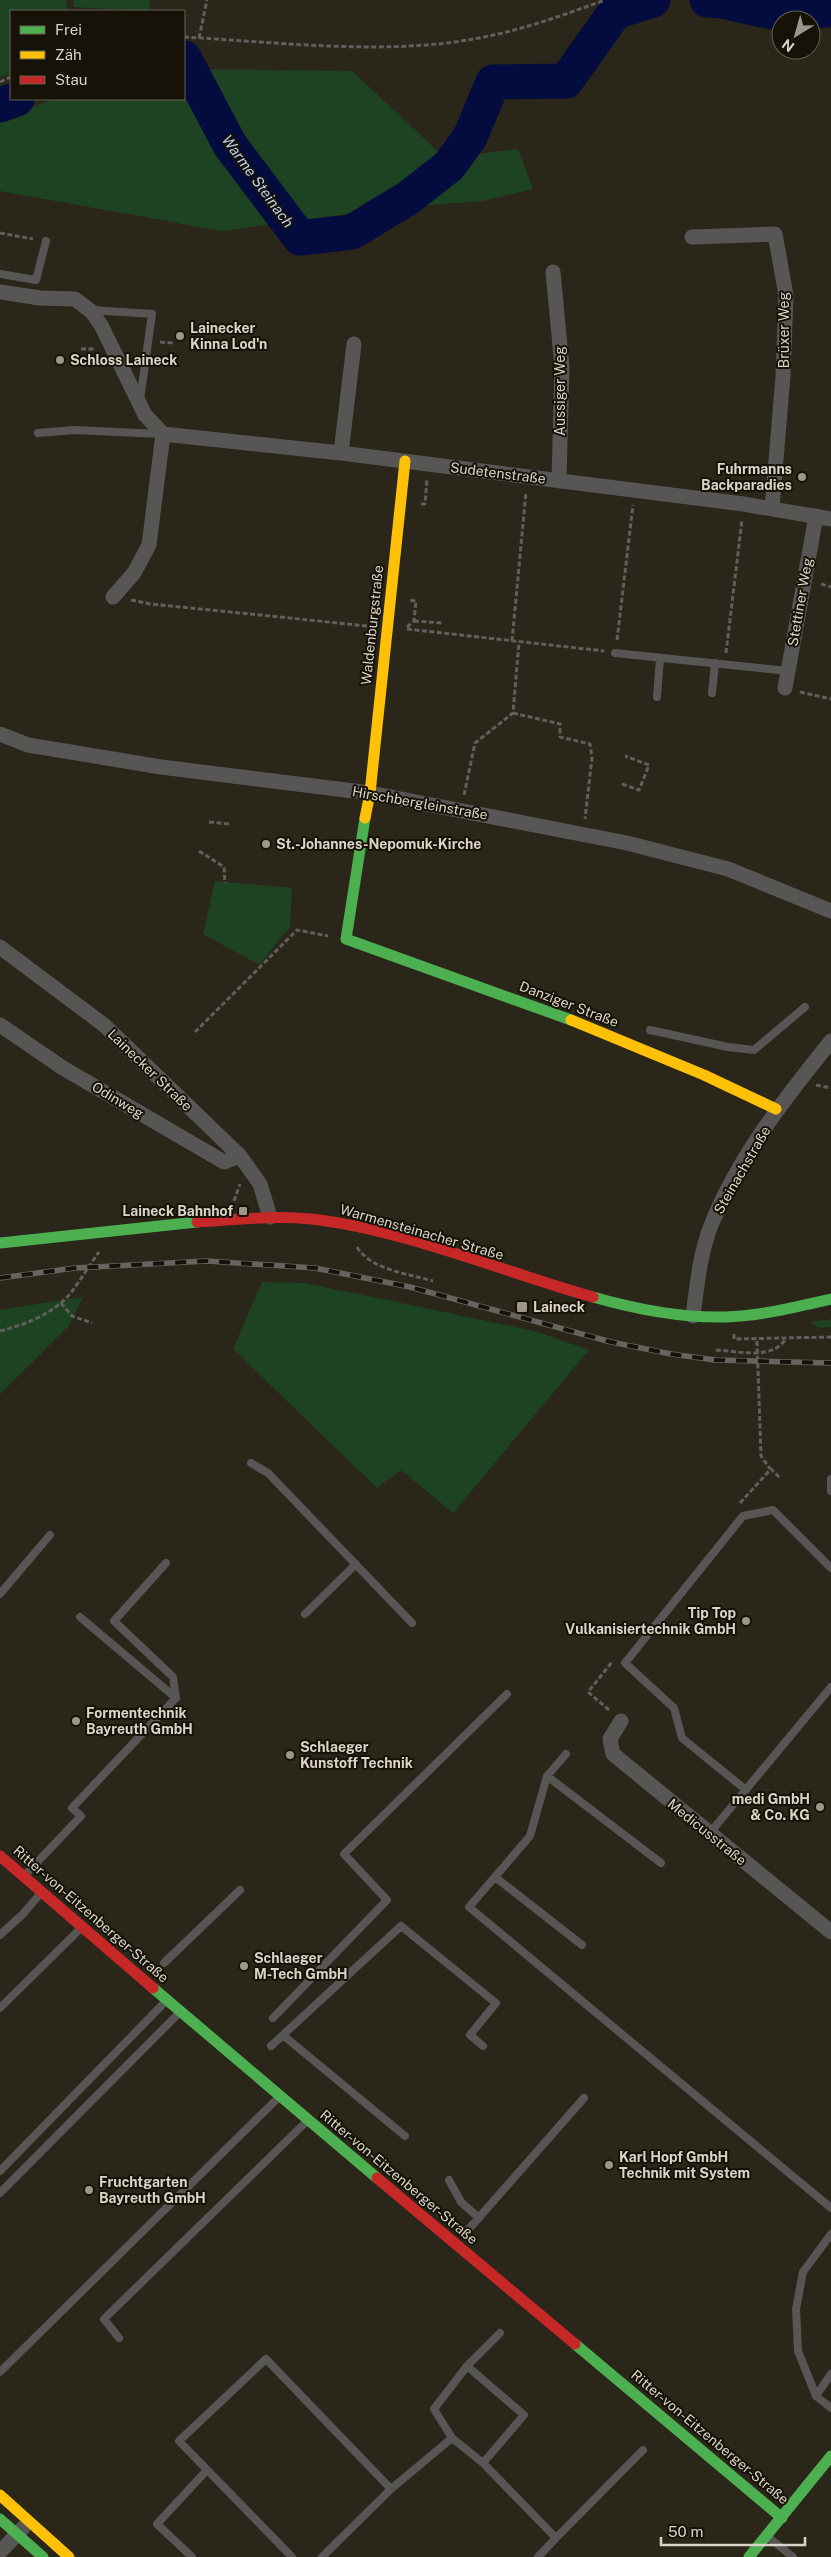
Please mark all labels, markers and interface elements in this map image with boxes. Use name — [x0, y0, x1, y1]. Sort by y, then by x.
legend — [10, 10, 185, 100]
north arrow — [771, 10, 821, 60]
text: Frei — [55, 21, 82, 38]
text: N — [779, 36, 797, 55]
text: Zäh — [55, 46, 82, 63]
text: Stau — [55, 71, 88, 88]
water label: Warme Steinach — [219, 131, 297, 231]
street label: Brüxer Weg — [776, 292, 792, 368]
place label: Lainecker Kinna Lod'n — [190, 320, 267, 352]
marker: Lainecker Kinna Lod'n — [174, 330, 186, 342]
street label: Aussiger Weg — [552, 346, 568, 436]
place label: Schloss Laineck — [70, 352, 177, 368]
marker: Schloss Laineck — [54, 354, 66, 366]
street label: Sudetenstraße — [449, 459, 547, 487]
place label: Fuhrmanns Backparadies — [701, 461, 792, 493]
marker: Fuhrmanns Backparadies — [796, 471, 808, 483]
street label: Stettiner Weg — [784, 556, 816, 648]
street label: Waldenburgstraße — [358, 564, 386, 686]
street label: Hirschbergleinstraße — [351, 783, 489, 823]
place label: St.-Johannes-Nepomuk-Kirche — [276, 836, 481, 852]
marker: St.-Johannes-Nepomuk-Kirche — [260, 838, 272, 850]
street label: Danziger Straße — [517, 978, 621, 1030]
street label: Lainecker Straße — [105, 1026, 195, 1114]
street label: Odinweg — [89, 1078, 147, 1122]
street label: Steinachstraße — [710, 1123, 774, 1217]
street label: Warmensteinacher Straße — [338, 1201, 506, 1263]
place label: Laineck Bahnhof — [122, 1203, 233, 1219]
marker: Laineck Bahnhof — [237, 1205, 249, 1217]
place label: Laineck — [533, 1299, 585, 1315]
marker: Laineck — [515, 1300, 529, 1314]
place label: Tip Top Vulkanisiertechnik GmbH — [565, 1605, 736, 1637]
marker: Tip Top Vulkanisiertechnik GmbH — [740, 1615, 752, 1627]
place label: Formentechnik Bayreuth GmbH — [86, 1705, 193, 1737]
marker: Formentechnik Bayreuth GmbH — [70, 1715, 82, 1727]
place label: Schlaeger Kunstoff Technik — [300, 1739, 413, 1771]
marker: Schlaeger Kunstoff Technik — [284, 1749, 296, 1761]
place label: medi GmbH & Co. KG — [732, 1791, 810, 1823]
street label: Medicusstraße — [664, 1795, 750, 1869]
marker: medi GmbH & Co. KG — [814, 1801, 826, 1813]
street label: Ritter-von-Eitzenberger-Straße — [10, 1842, 172, 1986]
place label: Schlaeger M-Tech GmbH — [254, 1950, 348, 1982]
marker: Schlaeger M-Tech GmbH — [238, 1960, 250, 1972]
street label: Ritter-von-Eitzenberger-Straße — [317, 2106, 481, 2248]
place label: Karl Hopf GmbH Technik mit System — [619, 2149, 750, 2181]
marker: Karl Hopf GmbH Technik mit System — [603, 2159, 615, 2171]
place label: Fruchtgarten Bayreuth GmbH — [99, 2174, 206, 2206]
marker: Fruchtgarten Bayreuth GmbH — [83, 2184, 95, 2196]
street label: Ritter-von-Eitzenberger-Straße — [628, 2366, 792, 2508]
scale bar — [661, 2514, 805, 2546]
text: 50 m — [668, 2523, 703, 2540]

